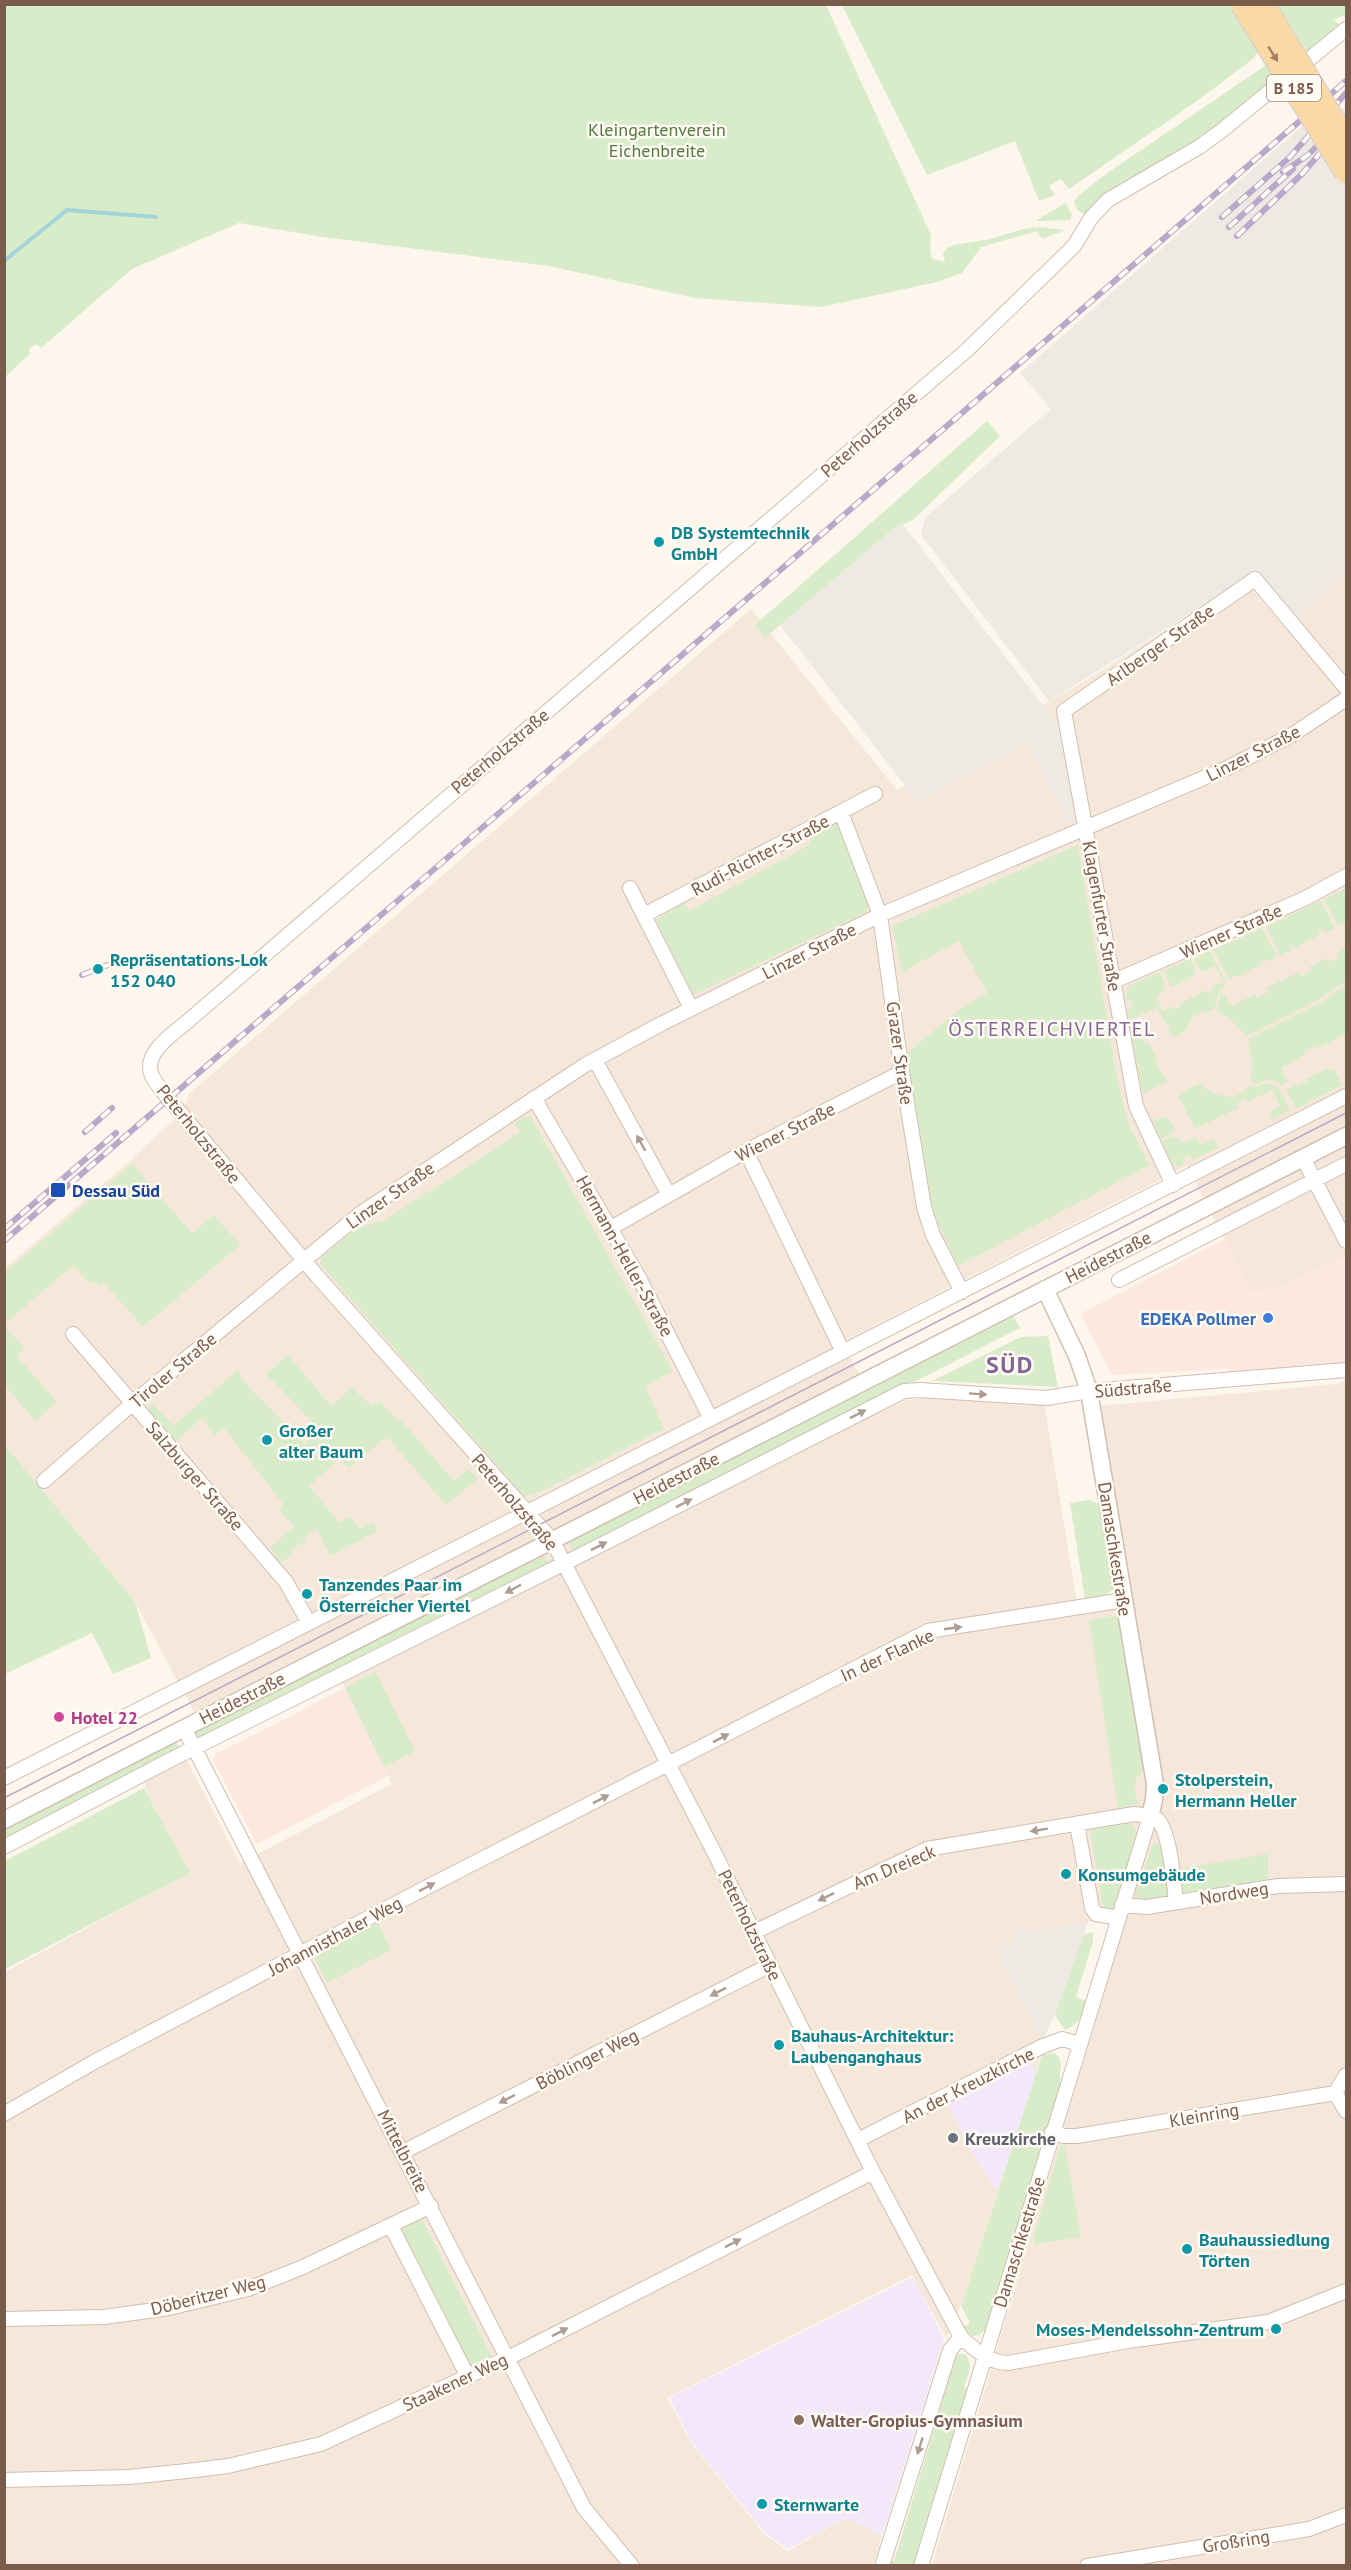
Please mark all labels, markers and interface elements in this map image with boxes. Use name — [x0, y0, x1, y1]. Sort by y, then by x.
one-way arrow — [1268, 46, 1279, 62]
road number: B 185 — [1267, 75, 1321, 101]
park label: Kleingartenverein Eichenbreite — [588, 118, 726, 162]
street label: Peterholzstraße — [816, 386, 922, 482]
place label: DB Systemtechnik GmbH — [671, 521, 810, 565]
marker: DB Systemtechnik GmbH — [652, 535, 666, 549]
street label: Arlberger Straße — [1101, 599, 1219, 691]
street label: Peterholzstraße — [446, 703, 554, 799]
street label: Linzer Straße — [1202, 720, 1304, 786]
street label: Rudi-Richter-Straße — [687, 809, 833, 901]
street label: Klagenfurter Straße — [1077, 839, 1127, 993]
street label: Wiener Straße — [1176, 898, 1286, 964]
street label: Linzer Straße — [758, 918, 860, 984]
place label: Repräsentations-Lok 152 040 — [110, 948, 268, 992]
marker: Repräsentations-Lok 152 040 — [91, 962, 105, 976]
street label: Grazer Straße — [881, 1000, 919, 1106]
district label: ÖSTERREICHVIERTEL — [948, 1016, 1156, 1042]
street label: Peterholzstraße — [152, 1080, 246, 1188]
street label: Wiener Straße — [731, 1097, 839, 1167]
one-way arrow — [636, 1135, 646, 1152]
street label: Linzer Straße — [341, 1156, 439, 1234]
street label: Hermann-Heller-Straße — [571, 1171, 679, 1341]
place label: Dessau Süd — [72, 1179, 160, 1202]
marker: Dessau Süd — [49, 1181, 67, 1199]
street label: Heidestraße — [1061, 1226, 1155, 1288]
place label: EDEKA Pollmer — [1140, 1307, 1257, 1330]
marker: EDEKA Pollmer — [1261, 1311, 1275, 1325]
street label: Tiroler Straße — [125, 1327, 221, 1413]
district label: SÜD — [986, 1349, 1034, 1380]
street label: Südstraße — [1093, 1373, 1173, 1403]
one-way arrow — [969, 1389, 988, 1399]
one-way arrow — [849, 1409, 866, 1419]
street label: Salzburger Straße — [141, 1417, 249, 1535]
place label: Großer alter Baum — [279, 1419, 363, 1463]
marker: Großer alter Baum — [260, 1433, 274, 1447]
street label: Heidestraße — [629, 1447, 723, 1509]
street label: Peterholzstraße — [467, 1449, 563, 1555]
street label: Damaschkestraße — [1093, 1480, 1137, 1618]
one-way arrow — [676, 1498, 693, 1507]
one-way arrow — [590, 1541, 607, 1551]
place label: Tanzendes Paar im Österreicher Viertel — [319, 1573, 471, 1617]
one-way arrow — [504, 1584, 521, 1594]
marker: Tanzendes Paar im Österreicher Viertel — [300, 1587, 314, 1601]
street label: In der Flanke — [837, 1623, 937, 1687]
one-way arrow — [943, 1623, 962, 1632]
street label: Heidestraße — [195, 1667, 289, 1729]
place label: Hotel 22 — [71, 1706, 138, 1729]
marker: Hotel 22 — [52, 1710, 66, 1724]
one-way arrow — [712, 1733, 729, 1743]
place label: Stolperstein, Hermann Heller — [1175, 1768, 1297, 1812]
marker: Stolperstein, Hermann Heller — [1156, 1782, 1170, 1796]
one-way arrow — [593, 1794, 610, 1803]
one-way arrow — [1029, 1826, 1048, 1835]
street label: Am Dreieck — [849, 1839, 939, 1895]
place label: Konsumgebäude — [1078, 1863, 1205, 1886]
street label: Peterholzstraße — [713, 1866, 787, 1984]
marker: Konsumgebäude — [1059, 1867, 1073, 1881]
street label: Nordweg — [1198, 1876, 1270, 1910]
one-way arrow — [419, 1882, 436, 1892]
street label: Johannisthaler Weg — [263, 1891, 406, 1981]
one-way arrow — [817, 1893, 834, 1902]
one-way arrow — [709, 1987, 726, 1997]
street label: Böblinger Weg — [532, 2023, 642, 2095]
place label: Bauhaus-Architektur: Laubenganghaus — [791, 2024, 953, 2068]
marker: Bauhaus-Architektur: Laubenganghaus — [772, 2038, 786, 2052]
street label: An der Kreuzkirche — [898, 2042, 1038, 2128]
one-way arrow — [498, 2094, 515, 2104]
street label: Kleinring — [1167, 2098, 1241, 2132]
street label: Mittelbreite — [372, 2106, 434, 2196]
place label: Kreuzkirche — [965, 2127, 1056, 2150]
marker: Kreuzkirche — [946, 2131, 960, 2145]
street label: Damaschkestraße — [988, 2174, 1050, 2310]
place label: Bauhaussiedlung Törten — [1199, 2228, 1330, 2272]
one-way arrow — [725, 2238, 742, 2248]
marker: Bauhaussiedlung Törten — [1180, 2242, 1194, 2256]
street label: Döberitzer Weg — [148, 2270, 268, 2320]
place label: Moses-Mendelssohn-Zentrum — [1036, 2318, 1264, 2341]
marker: Moses-Mendelssohn-Zentrum — [1269, 2322, 1283, 2336]
one-way arrow — [551, 2327, 568, 2337]
street label: Staakener Weg — [399, 2348, 511, 2416]
place label: Walter-Gropius-Gymnasium — [811, 2409, 1023, 2432]
marker: Walter-Gropius-Gymnasium — [792, 2413, 806, 2427]
one-way arrow — [914, 2437, 924, 2455]
place label: Sternwarte — [774, 2493, 859, 2516]
marker: Sternwarte — [755, 2497, 769, 2511]
street label: Großring — [1201, 2524, 1271, 2558]

